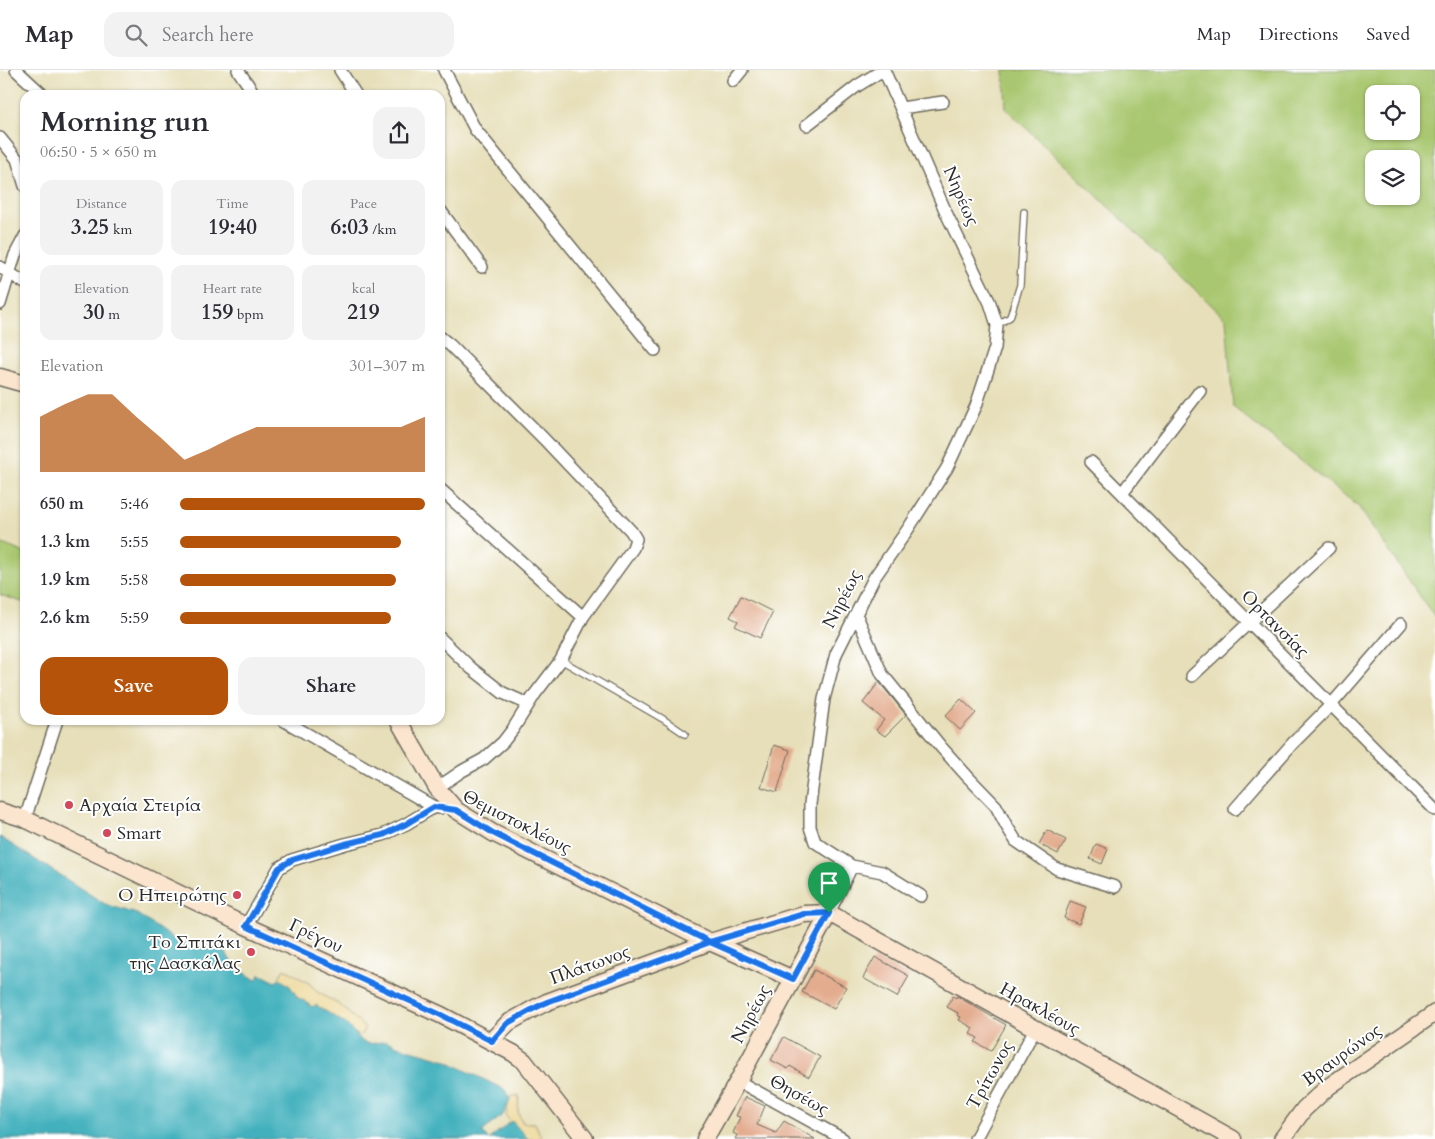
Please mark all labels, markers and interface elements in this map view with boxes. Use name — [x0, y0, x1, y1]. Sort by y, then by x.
search box — [104, 12, 454, 57]
text: Map — [25, 18, 74, 51]
icon: search — [122, 21, 150, 49]
text: Search here — [162, 22, 254, 48]
text: Map — [1197, 22, 1231, 47]
text: Directions — [1259, 22, 1338, 47]
text: Saved — [1366, 22, 1410, 47]
map controls — [1365, 85, 1420, 205]
button: locate — [1365, 85, 1420, 140]
text: Morning run — [40, 103, 209, 141]
button: share — [373, 107, 425, 159]
text: 06:50 · 5 × 650 m — [40, 141, 157, 163]
button: layers — [1365, 150, 1420, 205]
street label: Νηρέως — [937, 162, 985, 230]
text: Distance — [76, 194, 127, 213]
text: Time — [216, 194, 249, 213]
text: Pace — [350, 194, 377, 213]
text: 3.25 — [71, 213, 109, 242]
text: 19:40 — [208, 213, 257, 242]
text: 6:03 — [330, 213, 369, 242]
text: km — [109, 220, 132, 239]
text: /km — [369, 220, 397, 239]
text: Elevation — [74, 279, 129, 298]
text: Heart rate — [203, 279, 262, 298]
text: kcal — [352, 279, 375, 298]
text: 30 — [83, 298, 104, 327]
text: 159 — [201, 298, 233, 327]
text: 219 — [347, 298, 380, 327]
text: m — [104, 305, 120, 324]
text: bpm — [233, 305, 264, 324]
text: Elevation — [40, 355, 104, 377]
text: 301–307 m — [349, 355, 425, 377]
text: 650 m — [40, 493, 84, 515]
text: 5:46 — [120, 493, 149, 515]
text: 1.3 km — [40, 531, 90, 553]
text: 5:55 — [120, 531, 149, 553]
street label: Νηρέως — [817, 565, 868, 633]
text: 1.9 km — [40, 569, 90, 591]
text: 5:58 — [120, 569, 149, 591]
street label: Ορτανσίας — [1235, 584, 1315, 664]
text: 2.6 km — [40, 607, 90, 629]
text: 5:59 — [120, 607, 149, 629]
button: Save — [40, 657, 228, 715]
button: Share — [238, 657, 425, 715]
street label: Θεμιστοκλέους — [458, 784, 576, 860]
place label: Αρχαία Στειρία — [79, 793, 201, 818]
marker: Αρχαία Στειρία — [63, 799, 75, 811]
place label: Smart — [117, 821, 162, 846]
marker: Smart — [101, 827, 113, 839]
pin — [808, 862, 850, 913]
icon: arrive — [815, 869, 843, 897]
place label: Ο Ηπειρώτης — [118, 883, 227, 908]
marker: Ο Ηπειρώτης — [231, 889, 243, 901]
street label: Γρέγου — [285, 913, 347, 959]
place label: Το Σπιτάκι της Δασκάλας — [129, 930, 241, 976]
street label: Πλάτωνος — [547, 939, 634, 991]
marker: Το Σπιτάκι της Δασκάλας — [245, 946, 257, 958]
street label: Ηρακλέους — [995, 977, 1085, 1042]
street label: Νηρέως — [725, 980, 777, 1048]
street label: Βραυρώνος — [1297, 1018, 1387, 1092]
street label: Τρίτωνος — [961, 1036, 1019, 1114]
street label: Θησέως — [765, 1068, 834, 1122]

